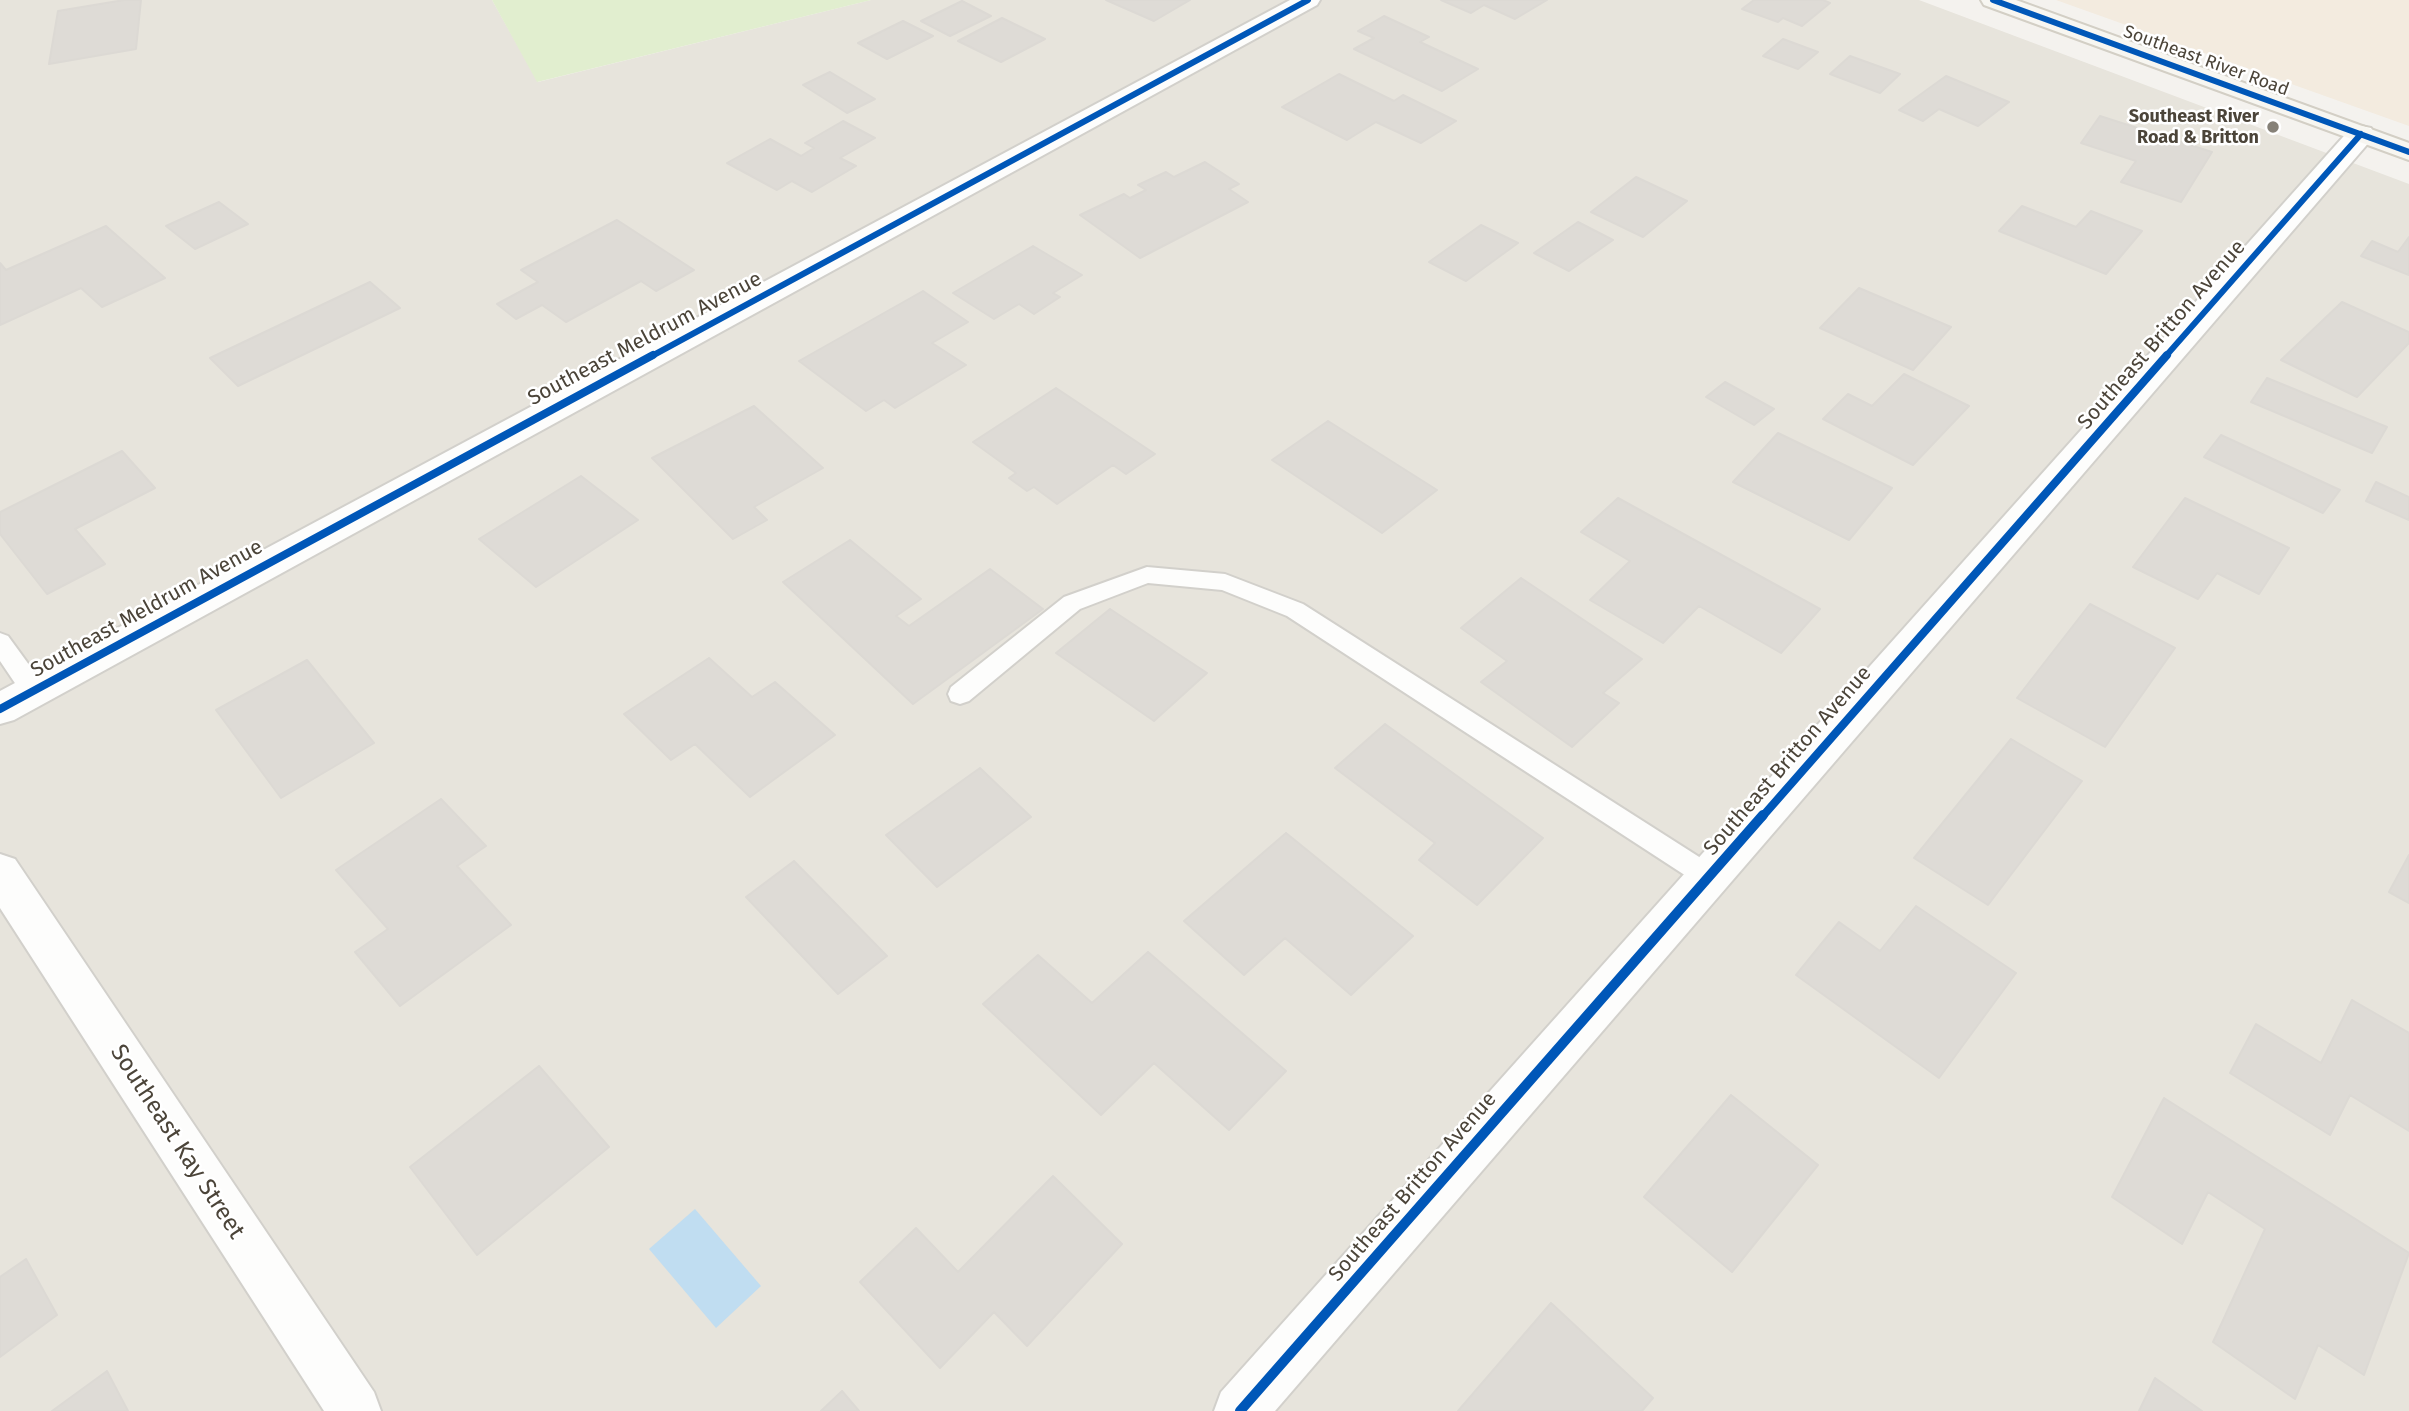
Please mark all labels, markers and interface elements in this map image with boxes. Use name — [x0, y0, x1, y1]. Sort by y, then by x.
street label: Southeast River Road — [2120, 21, 2292, 101]
place label: Southeast River Road & Britton — [2129, 106, 2259, 148]
marker: Southeast River Road & Britton — [2265, 119, 2281, 135]
street label: Southeast Britton Avenue — [2073, 235, 2251, 435]
street label: Southeast Meldrum Avenue — [524, 267, 766, 411]
street label: Southeast Meldrum Avenue — [27, 535, 267, 683]
street label: Southeast Britton Avenue — [1699, 661, 1877, 861]
street label: Southeast Kay Street — [103, 1040, 251, 1244]
street label: Southeast Britton Avenue — [1324, 1087, 1502, 1287]

